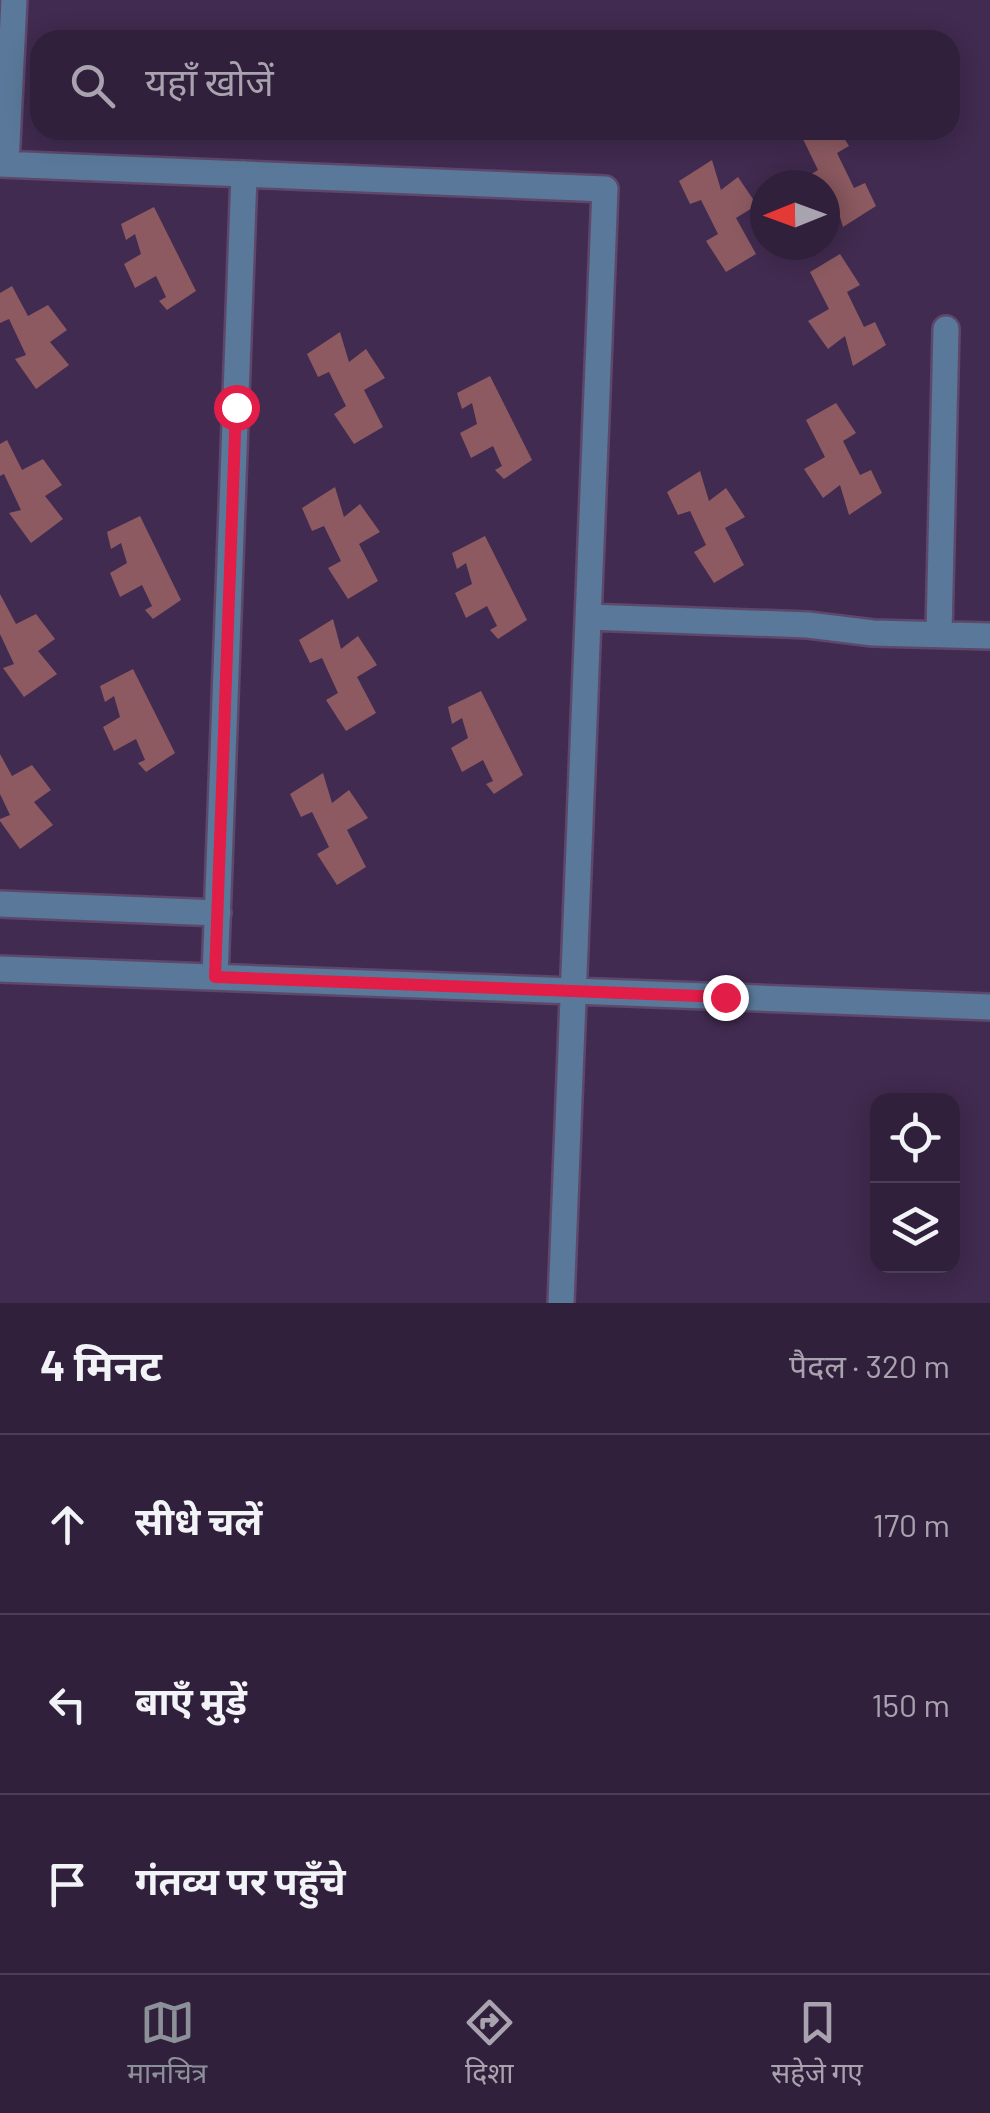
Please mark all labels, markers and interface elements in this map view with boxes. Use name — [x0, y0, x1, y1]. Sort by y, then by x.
search box — [30, 30, 960, 140]
icon: search — [65, 58, 120, 113]
text: यहाँ खोजें — [145, 58, 274, 104]
north arrow — [750, 170, 840, 260]
route start — [214, 385, 260, 431]
route end — [703, 975, 749, 1021]
map controls — [870, 1093, 960, 1273]
button: locate — [870, 1093, 960, 1183]
button: layers — [870, 1183, 960, 1273]
text: 4 मिनट — [40, 1339, 162, 1389]
text: पैदल · 320 m — [789, 1346, 950, 1384]
icon: ahead — [40, 1497, 95, 1552]
text: सीधे चलें — [135, 1497, 262, 1543]
text: 170 m — [873, 1505, 950, 1543]
icon: left — [40, 1677, 95, 1732]
text: बाएँ मुड़ें — [135, 1677, 247, 1723]
text: 150 m — [871, 1685, 950, 1723]
icon: arrive — [40, 1857, 95, 1912]
text: गंतव्य पर पहुँचे — [135, 1857, 346, 1903]
tab: मानचित्र — [127, 1995, 207, 2094]
tab: दिशा — [462, 1995, 517, 2094]
tab: सहेजे गए — [771, 1995, 863, 2094]

